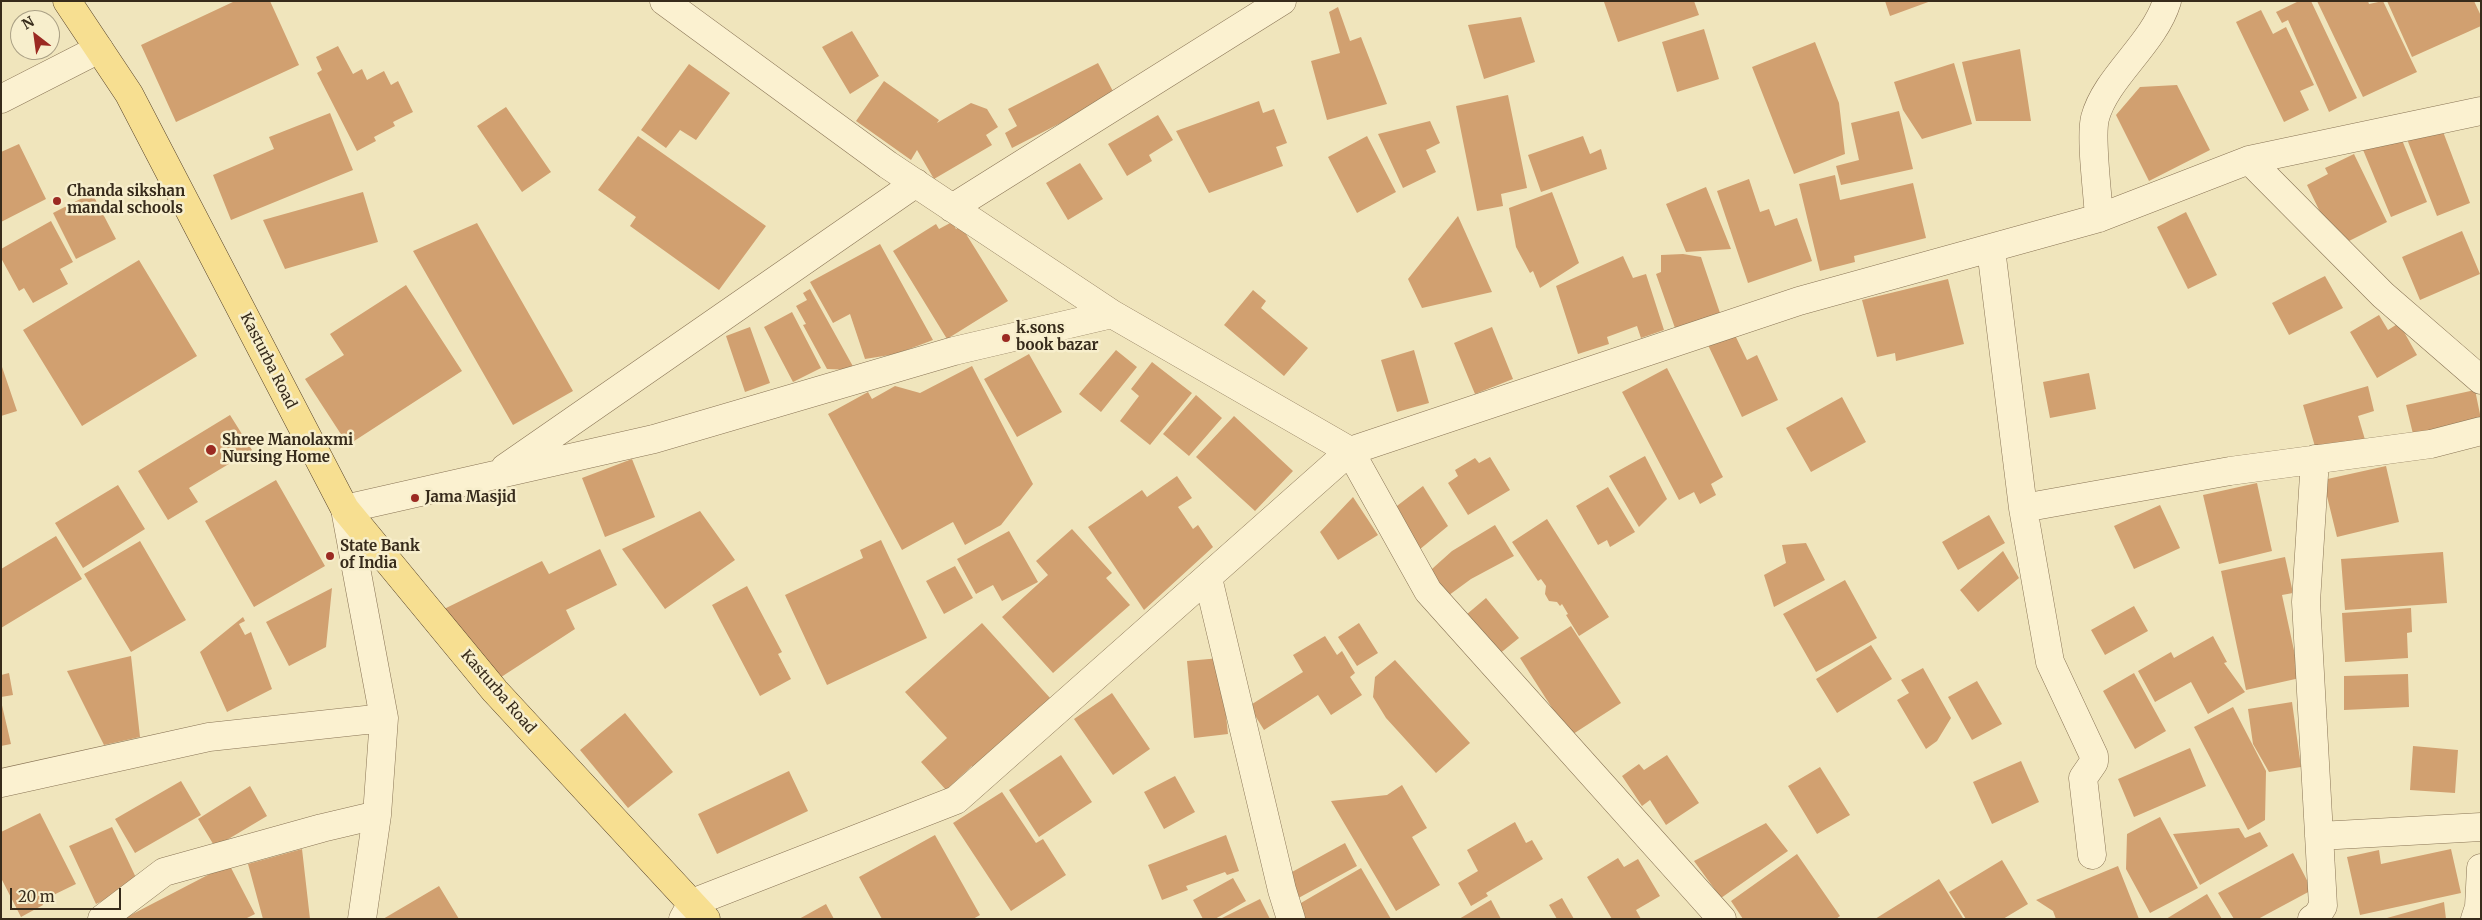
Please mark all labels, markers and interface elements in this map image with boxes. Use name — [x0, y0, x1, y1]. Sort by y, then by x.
north arrow — [10, 10, 60, 60]
text: N — [19, 12, 37, 33]
place label: Chanda sikshan mandal schools — [67, 183, 185, 218]
marker: Chanda sikshan mandal schools — [51, 195, 63, 207]
street label: Kasturba Road — [236, 310, 300, 412]
place label: k.sons book bazar — [1016, 320, 1098, 355]
marker: k.sons book bazar — [1000, 332, 1012, 344]
place label: Shree Manolaxmi Nursing Home — [222, 432, 353, 467]
marker: Shree Manolaxmi Nursing Home — [204, 443, 218, 457]
place label: Jama Masjid — [425, 489, 516, 507]
marker: Jama Masjid — [409, 492, 421, 504]
place label: State Bank of India — [340, 538, 420, 573]
marker: State Bank of India — [324, 550, 336, 562]
street label: Kasturba Road — [457, 646, 539, 738]
scale bar — [12, 878, 124, 910]
text: 20 m — [18, 887, 55, 906]

